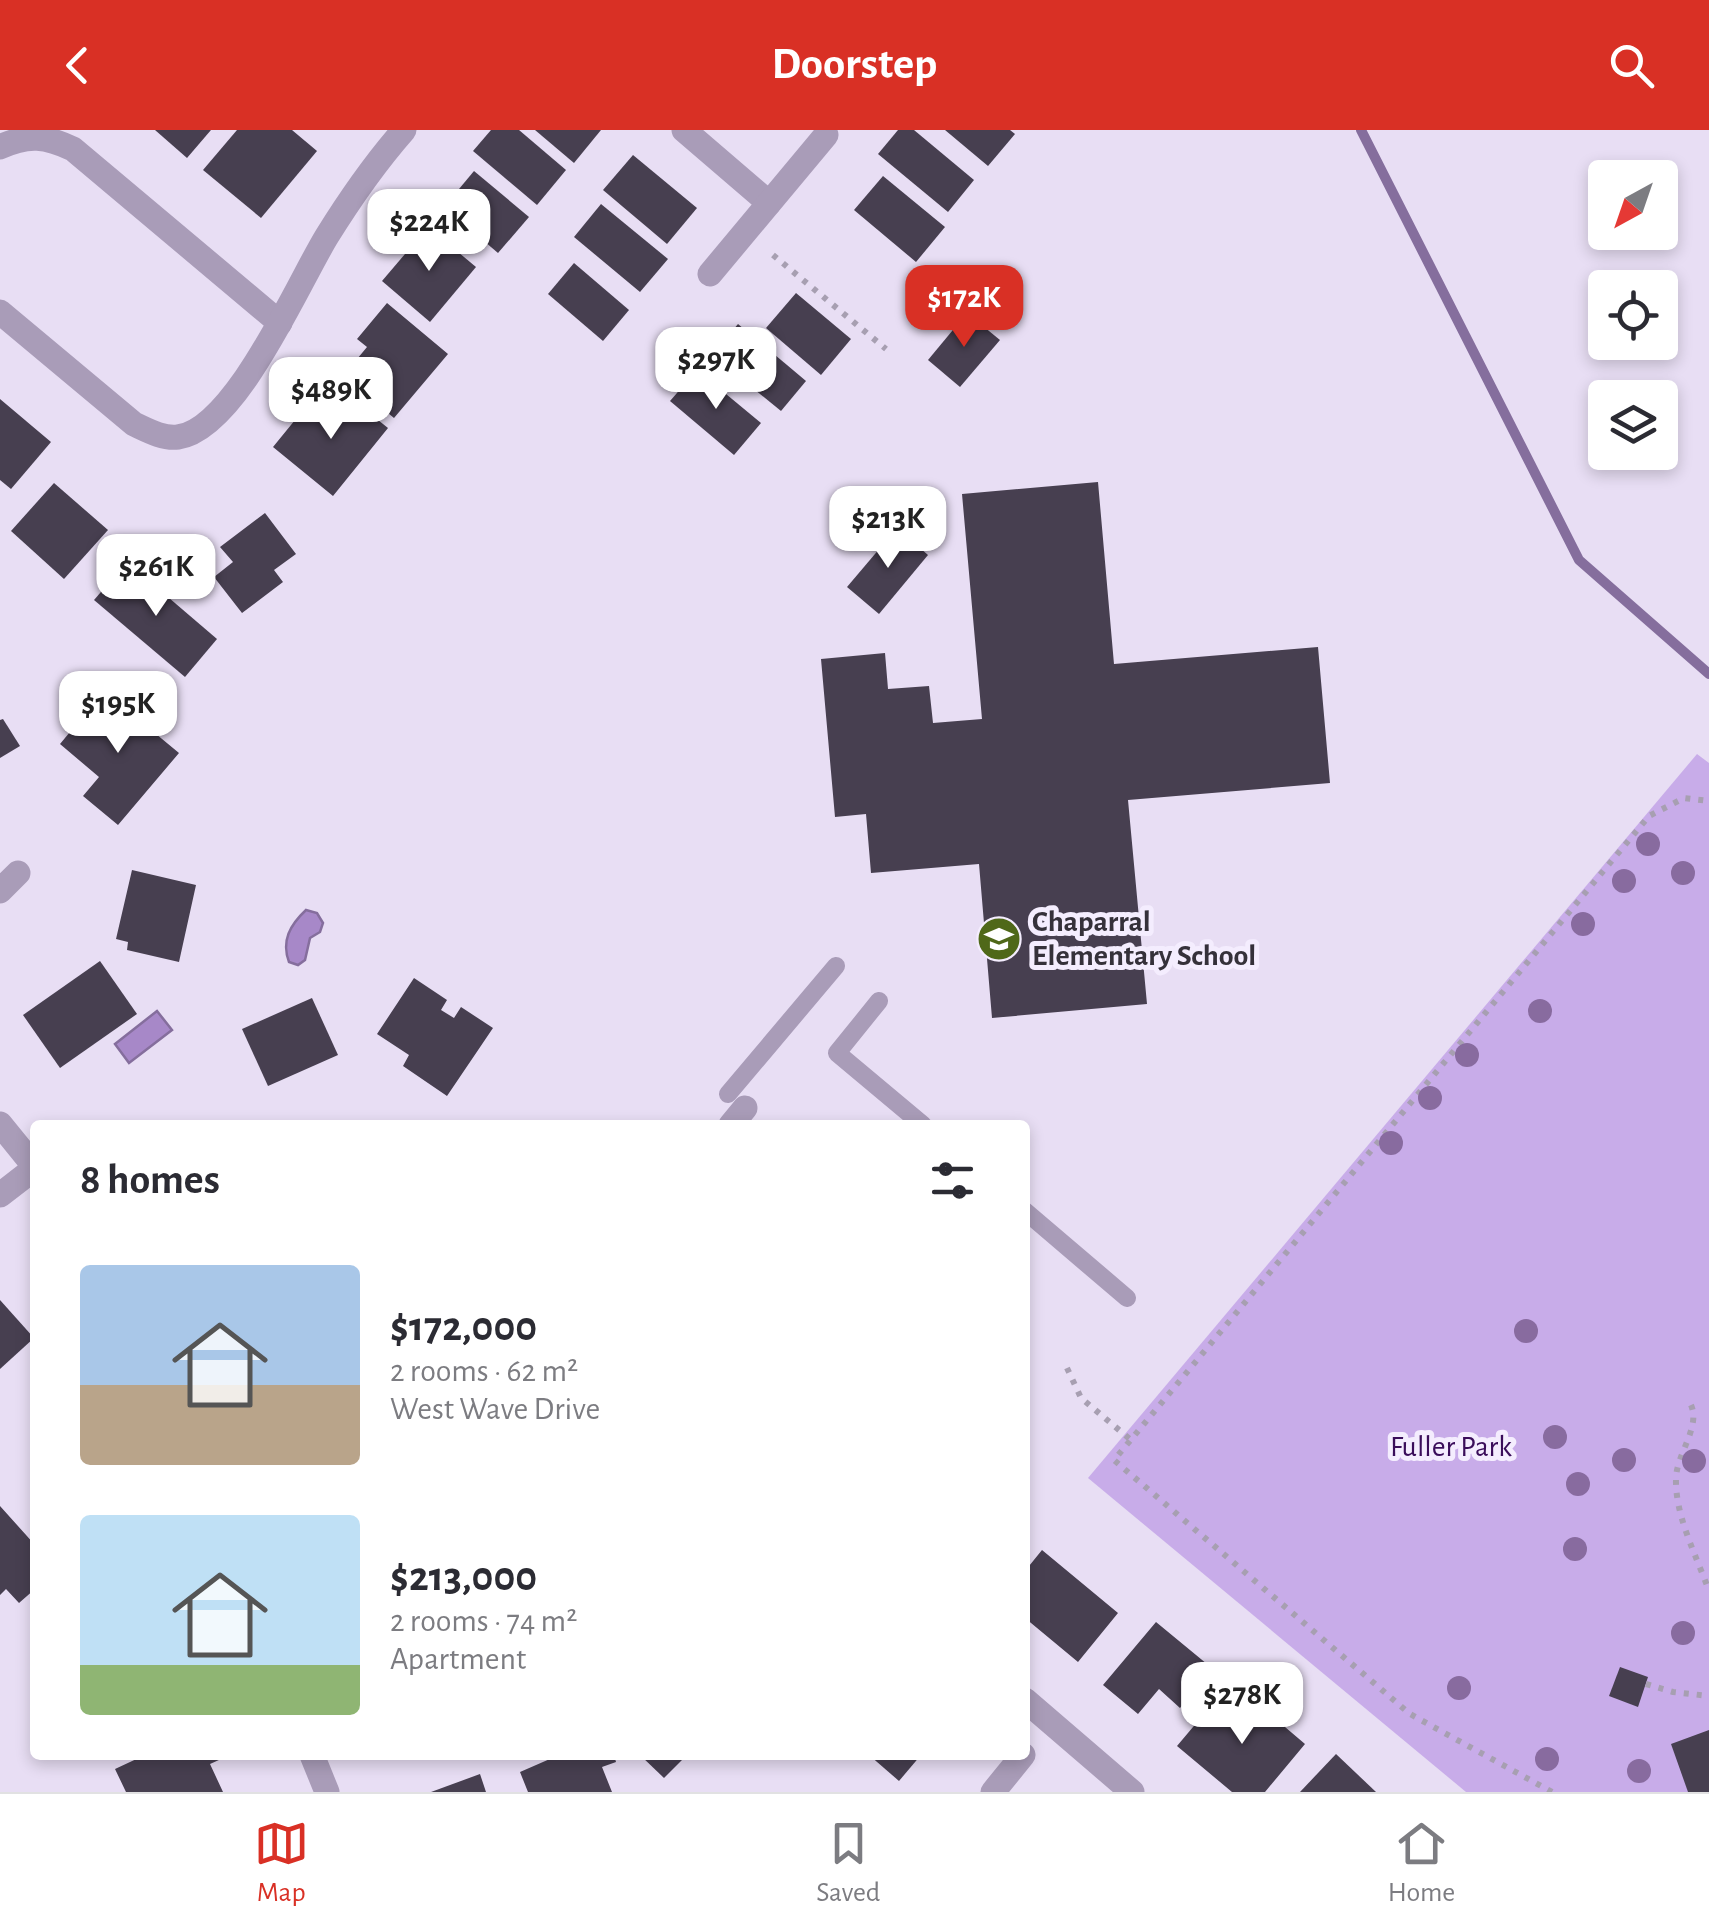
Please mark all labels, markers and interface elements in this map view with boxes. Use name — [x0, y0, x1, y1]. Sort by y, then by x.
icon: back — [50, 38, 105, 93]
icon: search — [1604, 38, 1659, 93]
text: Doorstep — [772, 42, 937, 87]
north arrow — [1588, 160, 1678, 250]
map controls — [1588, 160, 1678, 470]
pin: $224K — [359, 189, 499, 274]
text: $224K — [389, 205, 469, 237]
pin: $172K — [894, 265, 1034, 350]
button: locate — [1588, 270, 1678, 360]
text: $172K — [927, 281, 1001, 313]
pin: $297K — [646, 327, 786, 412]
text: $297K — [677, 343, 755, 375]
pin: $489K — [261, 357, 401, 442]
text: $489K — [291, 373, 371, 405]
button: layers — [1588, 380, 1678, 470]
pin: $213K — [818, 486, 958, 571]
text: $213K — [851, 502, 925, 534]
pin: $261K — [86, 534, 226, 619]
text: $261K — [118, 550, 194, 582]
pin: $195K — [48, 671, 188, 756]
text: $195K — [81, 687, 155, 719]
place label: Chaparral Elementary School — [1032, 907, 1256, 971]
school or university icon: Chaparral Elementary School — [976, 916, 1022, 962]
icon: filters — [925, 1153, 980, 1208]
text: 8 homes — [80, 1159, 220, 1201]
icon: home — [160, 1305, 280, 1425]
text: $172,000 — [390, 1306, 537, 1348]
text: 2 rooms · 62 m² — [390, 1355, 578, 1387]
text: West Wave Drive — [390, 1393, 600, 1425]
park label: Fuller Park — [1390, 1432, 1512, 1462]
icon: home — [160, 1555, 280, 1675]
text: $213,000 — [390, 1556, 537, 1598]
text: 2 rooms · 74 m² — [390, 1605, 577, 1637]
text: Apartment — [390, 1643, 526, 1675]
pin: $278K — [1172, 1662, 1312, 1747]
text: $278K — [1203, 1678, 1281, 1710]
tab: Map — [254, 1816, 309, 1910]
tab: Saved — [816, 1816, 880, 1910]
tab: Home — [1388, 1816, 1455, 1910]

